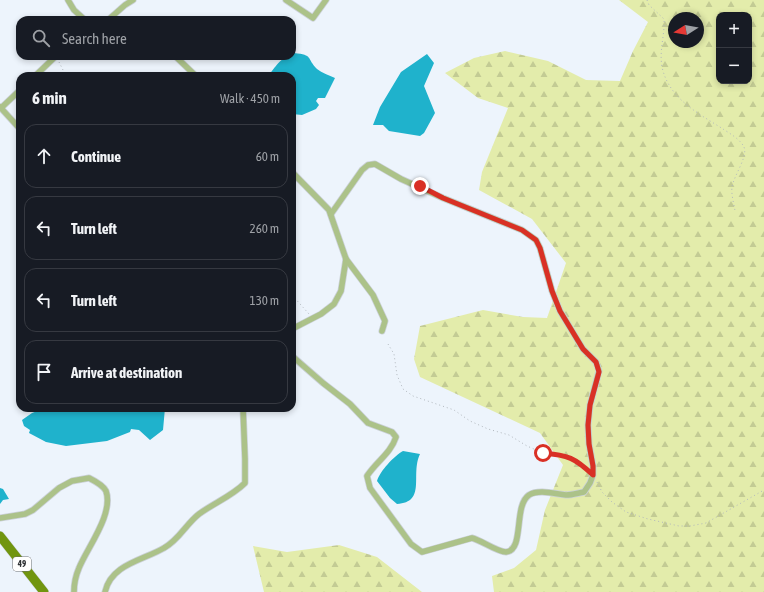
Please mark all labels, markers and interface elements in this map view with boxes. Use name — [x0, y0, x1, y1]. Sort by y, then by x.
north arrow — [668, 12, 704, 48]
map controls — [716, 12, 752, 84]
button: + — [716, 12, 752, 48]
search box — [16, 16, 296, 60]
icon: search — [30, 27, 52, 49]
text: Search here — [62, 30, 127, 47]
button: − — [716, 48, 752, 84]
text: 6 min — [32, 88, 67, 108]
text: Walk · 450 m — [220, 91, 280, 106]
icon: ahead — [33, 145, 55, 167]
text: Continue — [71, 148, 121, 165]
text: 60 m — [256, 149, 279, 164]
route end — [411, 177, 429, 195]
icon: left — [33, 217, 55, 239]
text: Turn left — [71, 220, 117, 237]
text: 260 m — [250, 221, 279, 236]
icon: left — [33, 289, 55, 311]
text: Turn left — [71, 292, 117, 309]
text: 130 m — [250, 293, 279, 308]
icon: arrive — [33, 361, 55, 383]
text: Arrive at destination — [71, 364, 182, 381]
route start — [534, 444, 552, 462]
road number: 49 — [13, 557, 31, 571]

